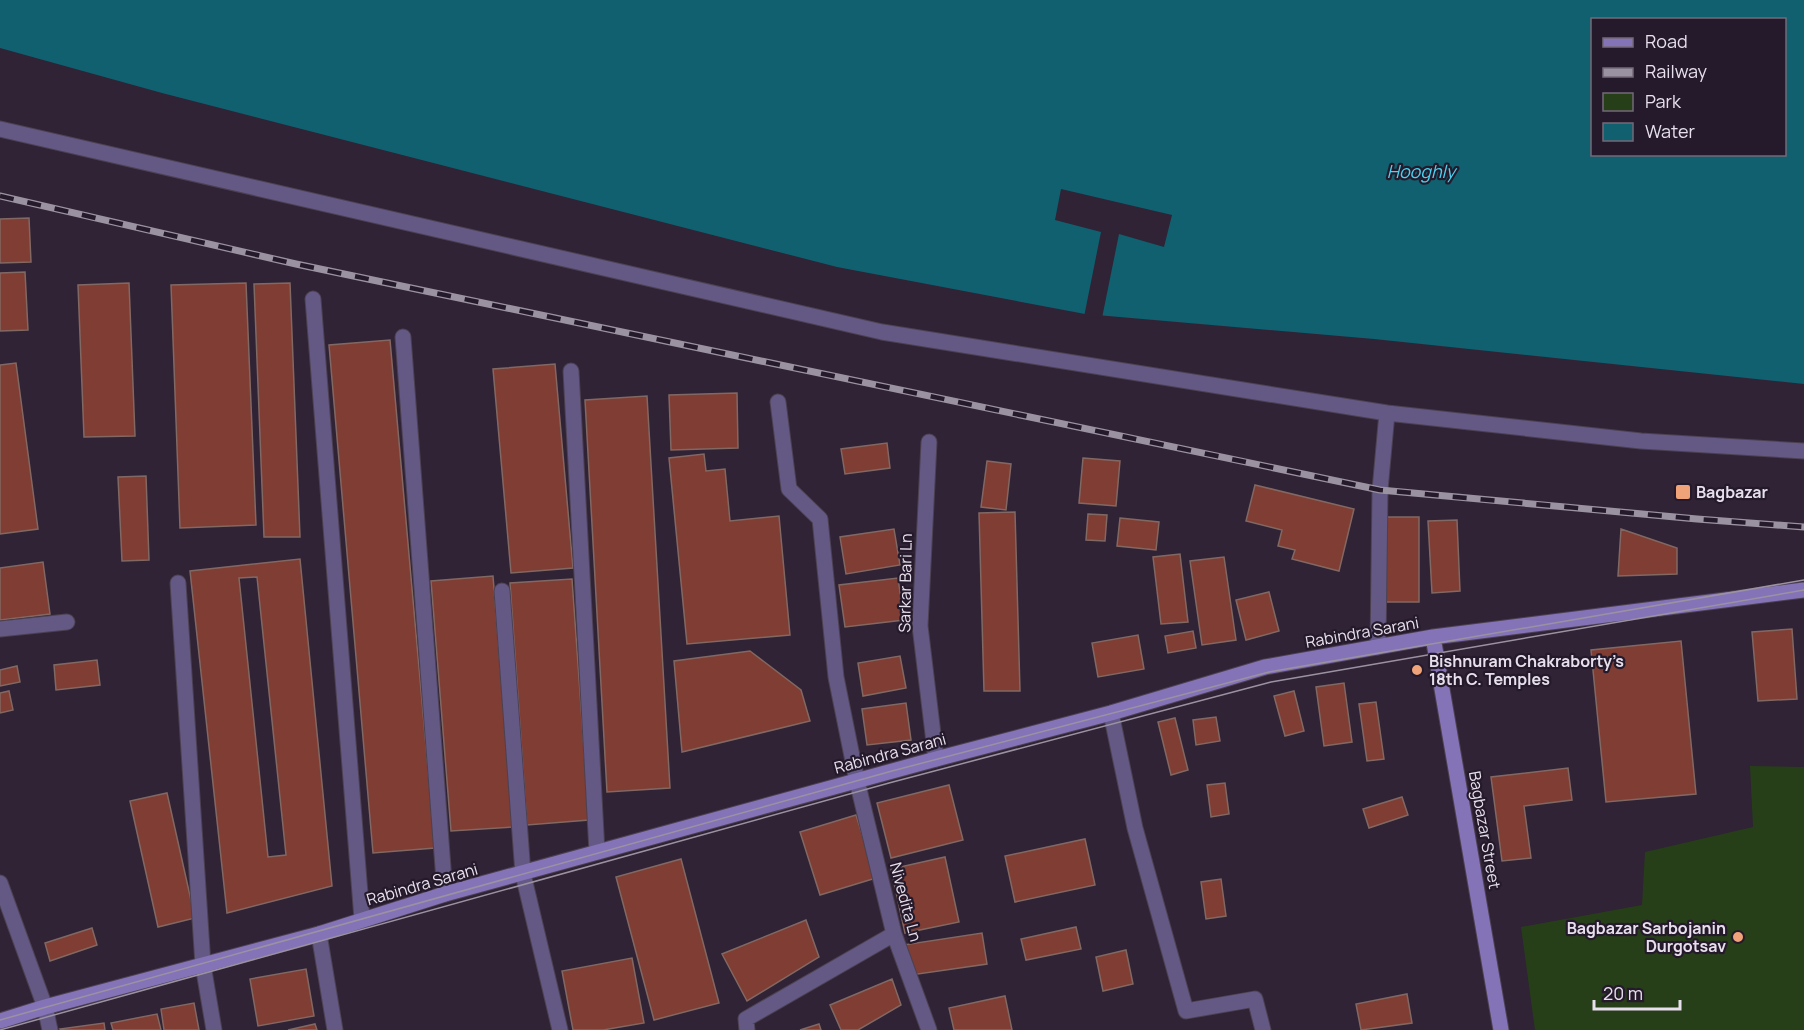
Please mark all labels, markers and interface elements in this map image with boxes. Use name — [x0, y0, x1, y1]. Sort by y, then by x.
legend — [1591, 18, 1786, 156]
text: Road — [1645, 29, 1688, 53]
text: Railway — [1645, 59, 1707, 83]
text: Park — [1645, 89, 1682, 113]
text: Water — [1645, 119, 1695, 143]
water label: Hooghly — [1387, 159, 1458, 183]
place label: Bagbazar — [1696, 481, 1768, 503]
marker: Bagbazar — [1674, 483, 1692, 501]
street label: Sarkar Bari Ln — [893, 533, 917, 633]
street label: Rabindra Sarani — [1303, 611, 1421, 653]
place label: Bishnuram Chakraborty’s 18th C. Temples — [1429, 650, 1624, 690]
marker: Bishnuram Chakraborty’s 18th C. Temples — [1410, 663, 1424, 677]
street label: Rabindra Sarani — [832, 727, 948, 779]
street label: Bagbazar Street — [1464, 769, 1506, 891]
street label: Rabindra Sarani — [364, 858, 480, 910]
street label: Nivedita Ln — [885, 860, 927, 944]
place label: Bagbazar Sarbojanin Durgotsav — [1567, 917, 1726, 957]
marker: Bagbazar Sarbojanin Durgotsav — [1731, 930, 1745, 944]
scale bar — [1594, 973, 1680, 1011]
text: 20 m — [1603, 981, 1643, 1005]

